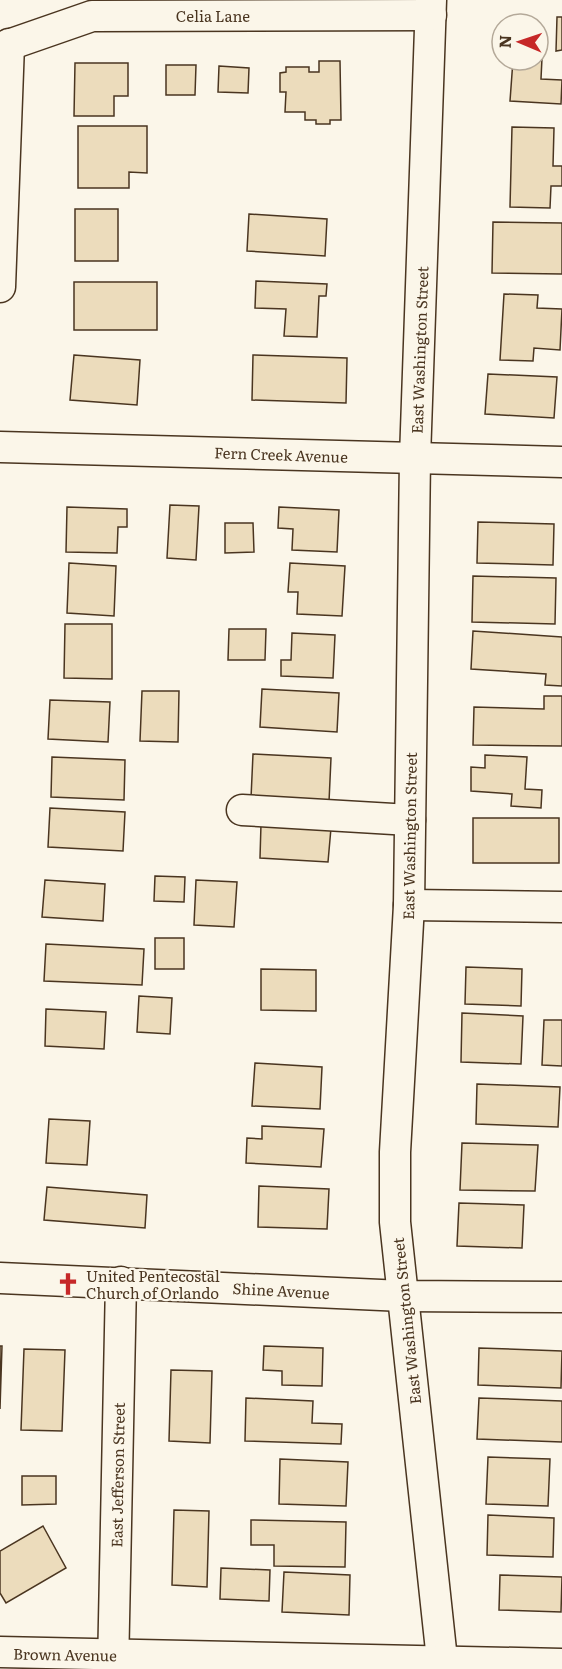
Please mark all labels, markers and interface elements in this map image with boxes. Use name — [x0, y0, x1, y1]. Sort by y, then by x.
street label: Celia Lane — [176, 4, 250, 27]
north arrow — [490, 12, 550, 72]
text: N — [492, 34, 516, 49]
street label: East Washington Street — [405, 266, 433, 434]
street label: Fern Creek Avenue — [214, 440, 348, 468]
street label: East Washington Street — [396, 752, 422, 920]
street label: East Washington Street — [386, 1236, 426, 1406]
place label: United Pentecostal Church of Orlando — [86, 1264, 220, 1304]
church icon: United Pentecostal Church of Orlando — [55, 1271, 81, 1297]
street label: Shine Avenue — [232, 1276, 330, 1304]
street label: East Jefferson Street — [104, 1402, 130, 1548]
street label: Brown Avenue — [13, 1642, 117, 1666]

